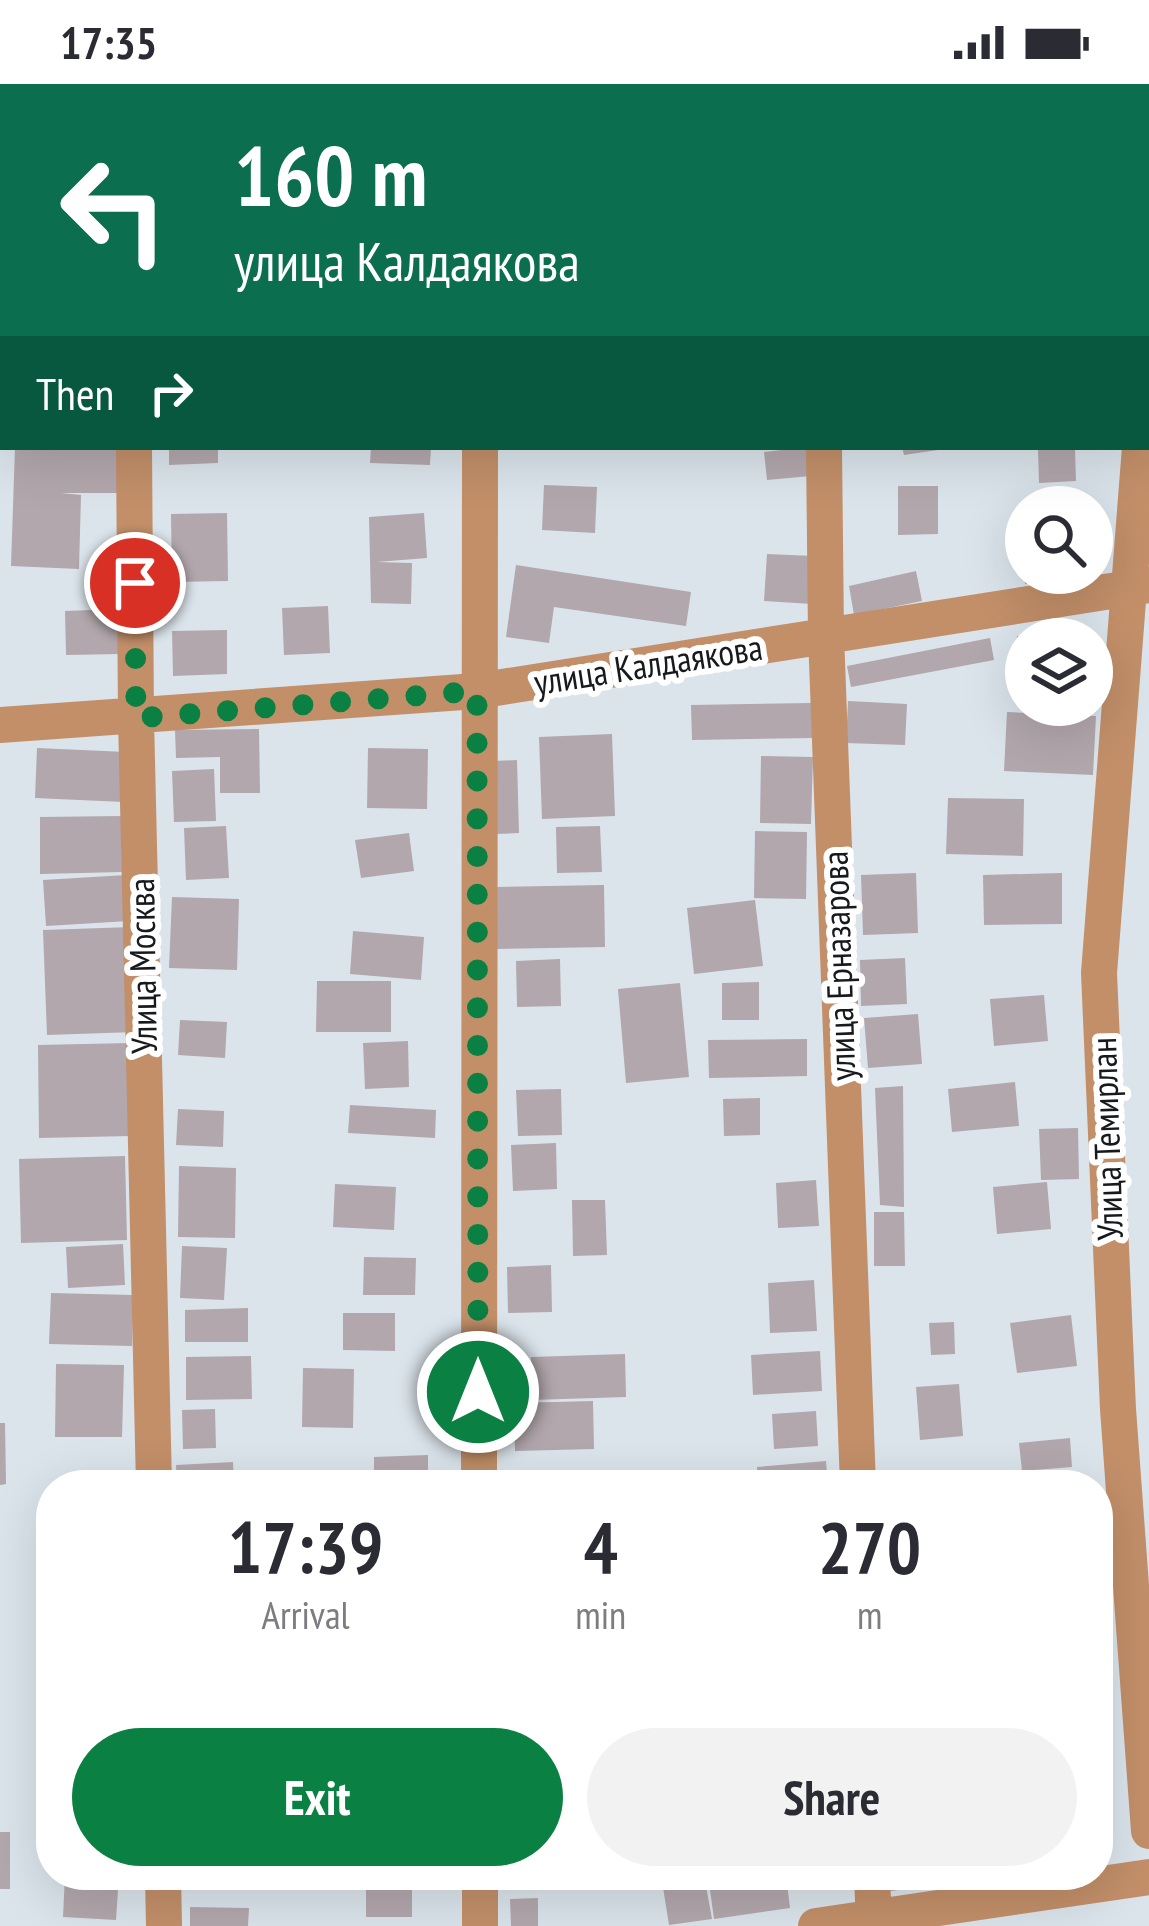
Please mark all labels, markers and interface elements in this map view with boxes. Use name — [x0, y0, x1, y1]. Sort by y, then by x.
text: 17:35 — [60, 13, 157, 71]
text: 160 m — [234, 120, 427, 229]
icon: left — [36, 132, 192, 288]
text: улица Калдаякова — [234, 226, 580, 296]
icon: right — [138, 360, 204, 426]
text: Then — [36, 364, 114, 422]
map controls — [1005, 486, 1113, 726]
button: search — [1005, 486, 1113, 594]
pin — [84, 532, 186, 634]
icon: arrive — [102, 550, 168, 616]
button: layers — [1005, 618, 1113, 726]
street label: улица Калдаякова — [530, 623, 766, 705]
street label: улица Ерназарова — [811, 850, 865, 1082]
street label: Улица Москва — [117, 878, 167, 1054]
street label: Улица Темирлан — [1079, 1037, 1133, 1241]
position arrow — [415, 1329, 541, 1455]
text: 17:39 — [228, 1500, 384, 1593]
text: 4 — [584, 1500, 618, 1593]
text: 270 — [818, 1500, 921, 1593]
text: Arrival — [262, 1589, 350, 1640]
text: min — [575, 1589, 626, 1640]
text: m — [857, 1589, 882, 1640]
button: Exit — [72, 1728, 563, 1866]
button: Share — [587, 1728, 1077, 1866]

